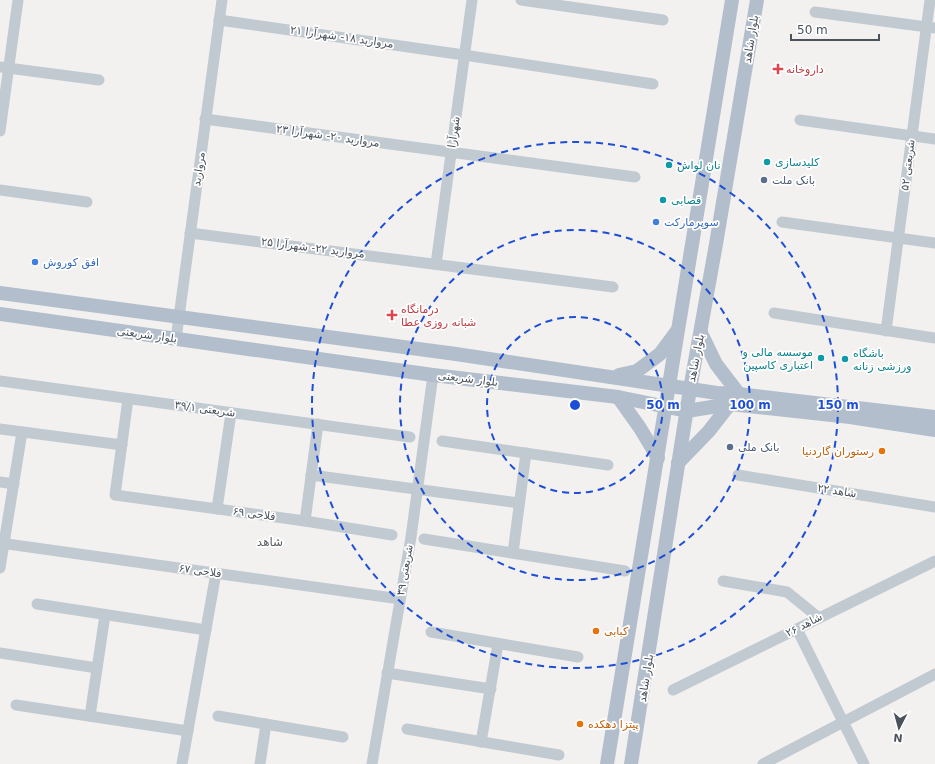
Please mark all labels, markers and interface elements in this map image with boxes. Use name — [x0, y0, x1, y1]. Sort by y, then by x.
street label: بلوار شاهد — [741, 14, 761, 64]
scale bar — [791, 16, 879, 42]
street label: مروارید ۱۸- شهرآرا ۲۱ — [289, 22, 395, 51]
text: 50 m — [797, 23, 828, 37]
place label: داروخانه — [786, 63, 824, 76]
marker: داروخانه — [773, 64, 783, 74]
street label: شهرآرا — [444, 115, 463, 149]
street label: مروارید ۲۰- شهرآرا ۲۳ — [275, 121, 381, 150]
street label: شریعتی ۵۲ — [898, 139, 918, 191]
street label: مروارید — [190, 151, 208, 187]
place label: کلیدسازی — [775, 156, 820, 169]
marker: کلیدسازی — [762, 157, 772, 167]
place label: نان لواش — [677, 159, 721, 172]
marker: نان لواش — [664, 160, 674, 170]
place label: بانک ملت — [772, 174, 815, 187]
marker: بانک ملت — [759, 175, 769, 185]
place label: قصابی — [671, 194, 701, 207]
marker: قصابی — [658, 195, 668, 205]
place label: سوپرمارکت — [664, 216, 719, 229]
marker: سوپرمارکت — [651, 217, 661, 227]
street label: مروارید ۲۲- شهرآرا ۲۵ — [260, 234, 366, 261]
place label: افق کوروش — [43, 256, 99, 270]
marker: افق کوروش — [30, 257, 40, 267]
place label: درمانگاه شبانه روزی عطا — [401, 303, 476, 329]
marker: درمانگاه شبانه روزی عطا — [386, 309, 398, 321]
street label: بلوار شریعتی — [116, 324, 178, 346]
street label: بلوار شاهد — [685, 333, 707, 383]
place label: موسسه مالی و اعتباری کاسپین — [741, 346, 813, 372]
place label: باشگاه ورزشی زنانه — [853, 347, 912, 373]
marker: موسسه مالی و اعتباری کاسپین — [816, 353, 826, 363]
marker: باشگاه ورزشی زنانه — [840, 354, 850, 364]
street label: بلوار شریعتی — [437, 369, 499, 389]
street label: شریعتی ۳۹/۱ — [174, 398, 236, 420]
centre of rings — [568, 398, 582, 412]
text: 50 m — [646, 398, 680, 412]
text: 100 m — [729, 398, 771, 412]
text: 150 m — [817, 398, 859, 412]
place label: بانک ملی — [738, 441, 780, 454]
marker: بانک ملی — [725, 442, 735, 452]
place label: رستوران گاردنیا — [802, 445, 874, 458]
marker: رستوران گاردنیا — [877, 446, 887, 456]
street label: شاهد ۲۲ — [816, 481, 858, 501]
street label: فلاحی ۶۹ — [232, 505, 276, 523]
district label: شاهد — [257, 535, 283, 549]
street label: شریعتی ۳۹ — [394, 544, 416, 596]
street label: فلاحی ۶۷ — [178, 562, 222, 580]
street label: شاهد ۲۶ — [783, 610, 825, 640]
place label: کبابی — [604, 625, 629, 638]
marker: کبابی — [591, 626, 601, 636]
street label: بلوار شاهد — [636, 653, 656, 703]
north arrow — [879, 708, 919, 748]
place label: پیتزا دهکده — [588, 718, 639, 731]
marker: پیتزا دهکده — [575, 719, 585, 729]
text: N — [893, 731, 903, 744]

